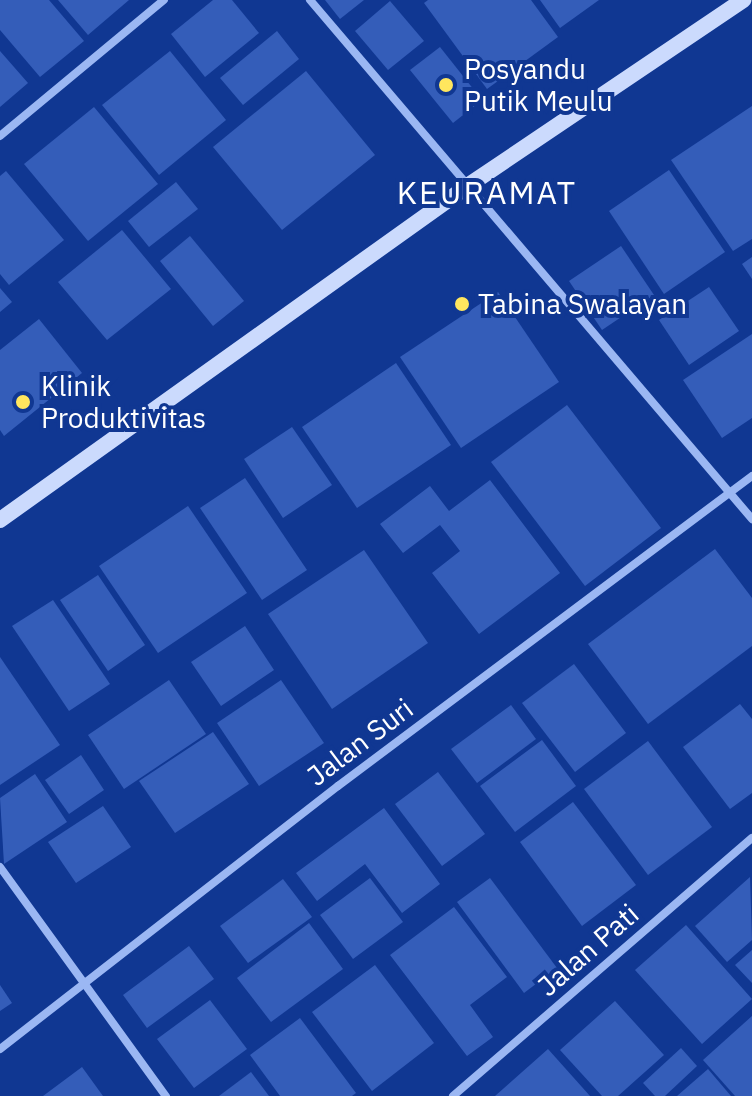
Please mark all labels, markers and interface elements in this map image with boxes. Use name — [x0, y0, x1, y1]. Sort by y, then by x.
place label: Posyandu Putik Meulu — [464, 52, 613, 118]
marker: Posyandu Putik Meulu — [435, 74, 457, 96]
district label: KEURAMAT — [397, 173, 577, 211]
place label: Tabina Swalayan — [478, 287, 687, 321]
marker: Tabina Swalayan — [453, 295, 471, 313]
place label: Klinik Produktivitas — [41, 369, 206, 435]
marker: Klinik Produktivitas — [12, 391, 34, 413]
street label: Jalan Suri — [300, 691, 420, 793]
street label: Jalan Pati — [531, 897, 645, 1003]

